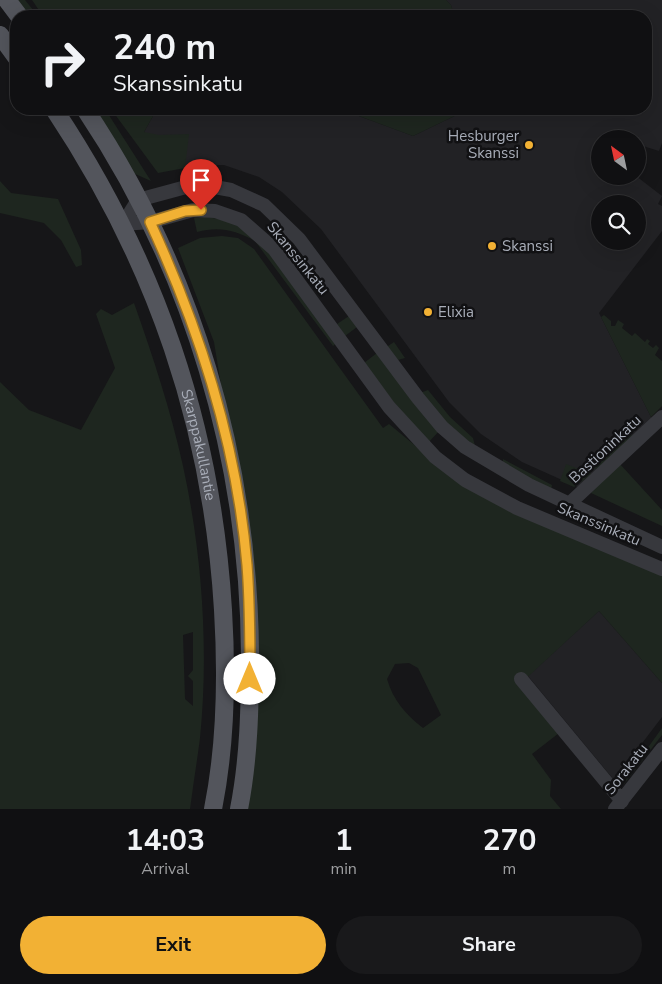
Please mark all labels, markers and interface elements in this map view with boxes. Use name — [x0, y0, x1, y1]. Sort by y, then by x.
text: 240 m — [113, 24, 216, 71]
icon: right — [30, 30, 95, 95]
text: Skanssinkatu — [113, 69, 243, 99]
place label: Hesburger Skanssi — [448, 126, 520, 163]
north arrow — [591, 130, 646, 185]
map controls — [591, 130, 646, 250]
marker: Hesburger Skanssi — [523, 139, 535, 151]
pin — [180, 159, 222, 210]
icon: arrive — [187, 166, 215, 194]
button: search — [591, 195, 646, 250]
street label: Skanssinkatu — [262, 217, 334, 299]
place label: Skanssi — [502, 236, 553, 256]
marker: Skanssi — [486, 240, 498, 252]
place label: Elixia — [438, 302, 474, 322]
marker: Elixia — [422, 306, 434, 318]
street label: Skarppakullantie — [176, 387, 221, 502]
street label: Bastioninkatu — [565, 410, 645, 488]
street label: Skanssinkatu — [554, 497, 644, 551]
position arrow — [223, 652, 275, 704]
street label: Sorakatu — [600, 739, 652, 799]
text: 14:03 — [126, 820, 205, 861]
text: 1 — [335, 820, 353, 861]
text: 270 — [482, 820, 536, 861]
text: Arrival — [141, 858, 189, 880]
text: min — [330, 858, 357, 880]
text: m — [503, 858, 516, 880]
button: Exit — [20, 916, 326, 974]
button: Share — [336, 916, 642, 974]

